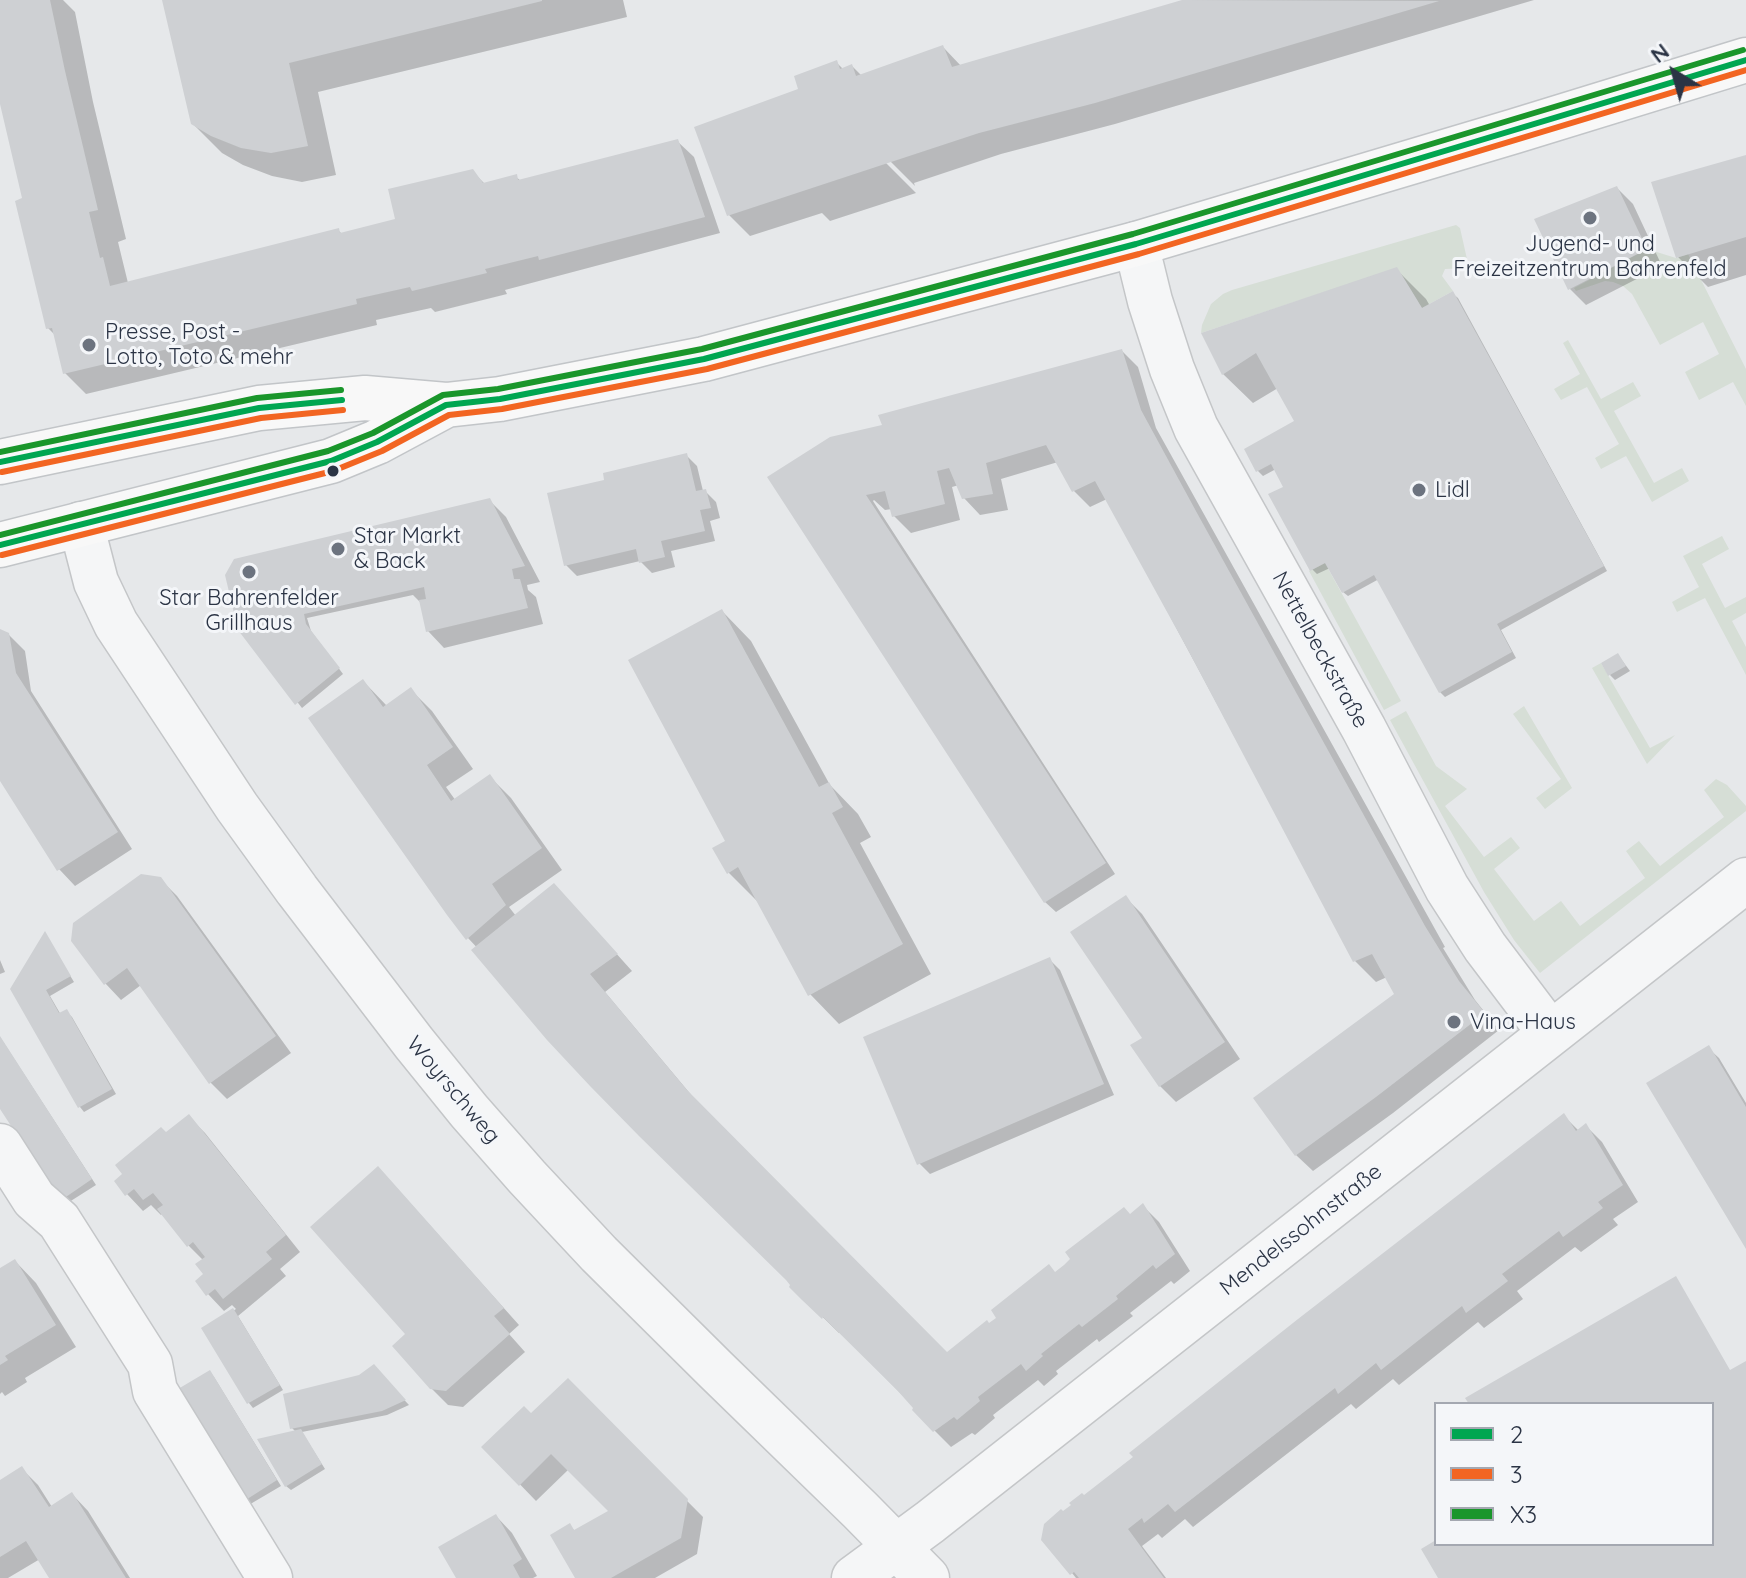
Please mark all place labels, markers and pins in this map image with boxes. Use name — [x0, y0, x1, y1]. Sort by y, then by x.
marker: Jugend- und Freizeitzentrum Bahrenfeld — [1581, 209, 1599, 227]
place label: Jugend- und Freizeitzentrum Bahrenfeld — [1453, 231, 1727, 282]
place label: Presse, Post - Lotto, Toto & mehr — [105, 319, 293, 370]
marker: Presse, Post - Lotto, Toto & mehr — [80, 336, 98, 354]
unlabelled marker — [325, 463, 341, 479]
place label: Lidl — [1435, 477, 1470, 503]
marker: Lidl — [1410, 481, 1428, 499]
place label: Star Markt & Back — [354, 523, 461, 574]
marker: Star Markt & Back — [329, 540, 347, 558]
marker: Star Bahrenfelder Grillhaus — [240, 563, 258, 581]
place label: Star Bahrenfelder Grillhaus — [159, 585, 339, 636]
place label: Vina-Haus — [1470, 1009, 1576, 1035]
marker: Vina-Haus — [1445, 1013, 1463, 1031]

